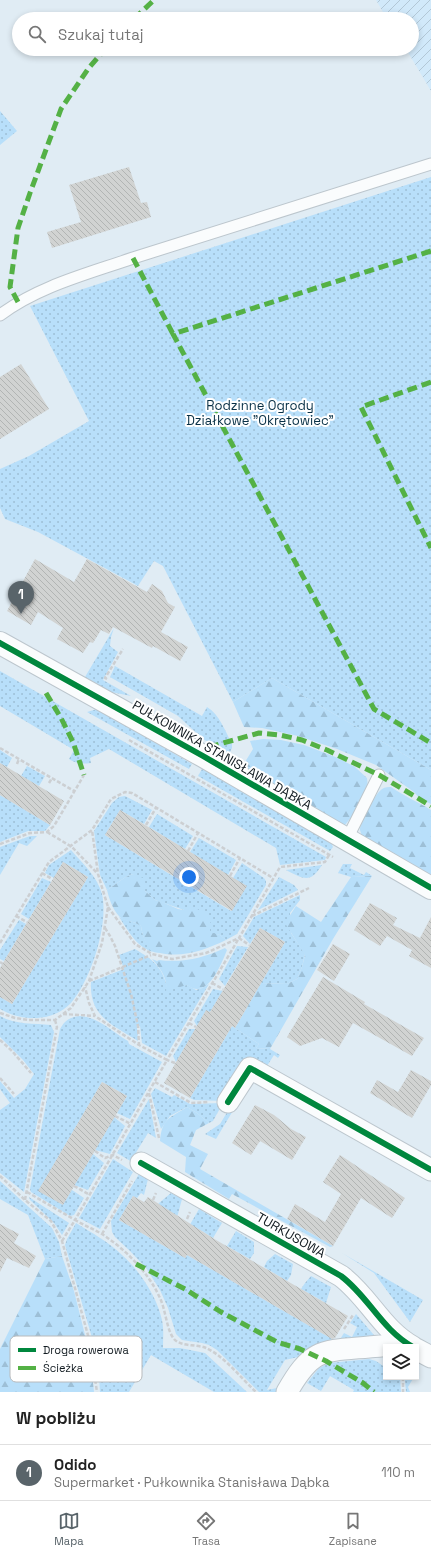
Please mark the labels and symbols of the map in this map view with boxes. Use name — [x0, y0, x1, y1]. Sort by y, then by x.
park label: Rodzinne Ogrody Działkowe "Okrętowiec" — [186, 397, 334, 429]
pin: 1 — [8, 581, 34, 614]
street label: PUŁKOWNIKA STANISŁAWA DĄBKA — [129, 697, 315, 813]
your location — [179, 867, 199, 887]
street label: TURKUSOWA — [253, 1208, 329, 1262]
legend — [10, 1336, 142, 1382]
text: Droga rowerowa — [43, 1343, 129, 1357]
text: Ścieżka — [43, 1360, 84, 1375]

